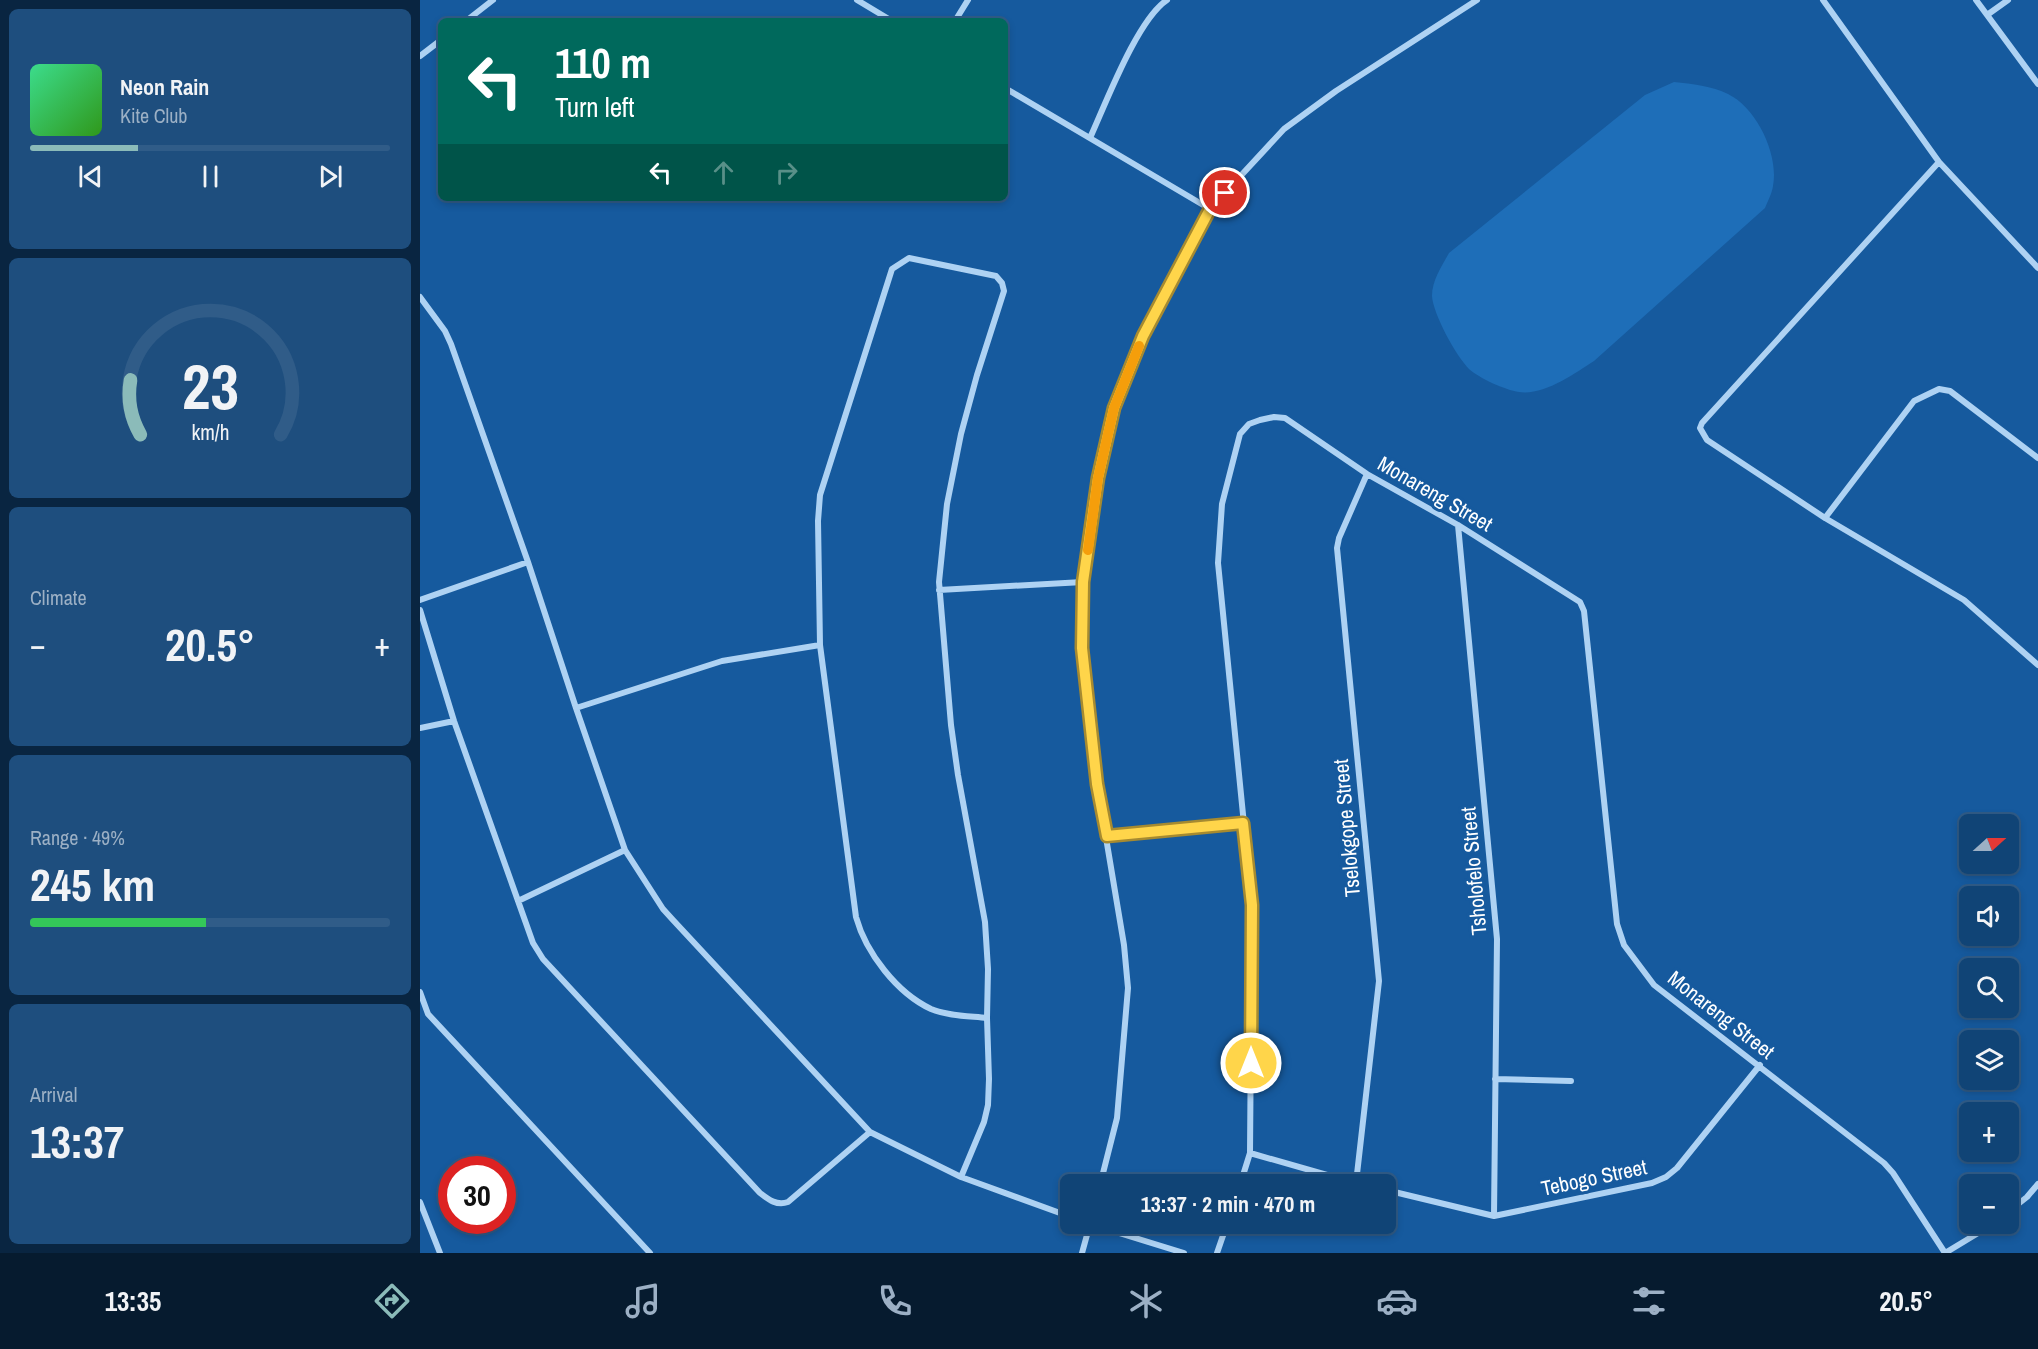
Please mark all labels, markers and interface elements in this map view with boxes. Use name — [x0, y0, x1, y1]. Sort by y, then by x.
text: 110 m — [555, 35, 651, 91]
icon: left — [456, 42, 534, 120]
text: Neon Rain — [120, 72, 209, 102]
text: Turn left — [555, 89, 634, 125]
text: Kite Club — [120, 102, 187, 129]
icon: left — [644, 156, 677, 189]
icon: ahead — [707, 156, 740, 189]
icon: right — [770, 156, 803, 189]
icon: previous — [74, 160, 107, 193]
icon: pause — [194, 160, 227, 193]
icon: next — [314, 160, 347, 193]
pin — [1199, 167, 1250, 218]
icon: arrive — [1208, 176, 1241, 209]
text: 23 — [182, 344, 238, 428]
text: km/h — [191, 418, 229, 447]
street label: Monareng Street — [1372, 449, 1498, 538]
text: Climate — [30, 584, 87, 611]
text: 20.5° — [165, 614, 255, 675]
text: − — [30, 622, 46, 666]
text: + — [374, 622, 390, 666]
street label: Tselokgope Street — [1326, 758, 1367, 898]
street label: Tsholofelo Street — [1453, 805, 1494, 936]
north arrow — [1959, 814, 2019, 874]
map controls — [1959, 814, 2019, 1234]
text: Range · 49% — [30, 824, 125, 851]
text: 245 km — [30, 854, 155, 915]
button: sound — [1959, 886, 2019, 946]
button: search — [1959, 958, 2019, 1018]
street label: Monareng Street — [1662, 964, 1781, 1066]
button: layers — [1959, 1030, 2019, 1090]
position arrow — [1219, 1031, 1283, 1095]
text: Arrival — [30, 1081, 77, 1108]
button: + — [1959, 1102, 2019, 1162]
text: 13:37 — [30, 1111, 124, 1172]
street label: Tebogo Street — [1538, 1152, 1650, 1203]
speed limit sign: 30 — [438, 1156, 516, 1234]
button: − — [1959, 1174, 2019, 1234]
text: 13:37 · 2 min · 470 m — [1141, 1189, 1315, 1219]
icon: directions — [371, 1280, 413, 1322]
icon: music — [622, 1280, 664, 1322]
icon: phone — [874, 1280, 916, 1322]
icon: climate — [1125, 1280, 1167, 1322]
icon: car — [1376, 1280, 1418, 1322]
icon: filters — [1628, 1280, 1670, 1322]
text: 13:35 — [105, 1283, 161, 1319]
text: 20.5° — [1879, 1283, 1933, 1319]

